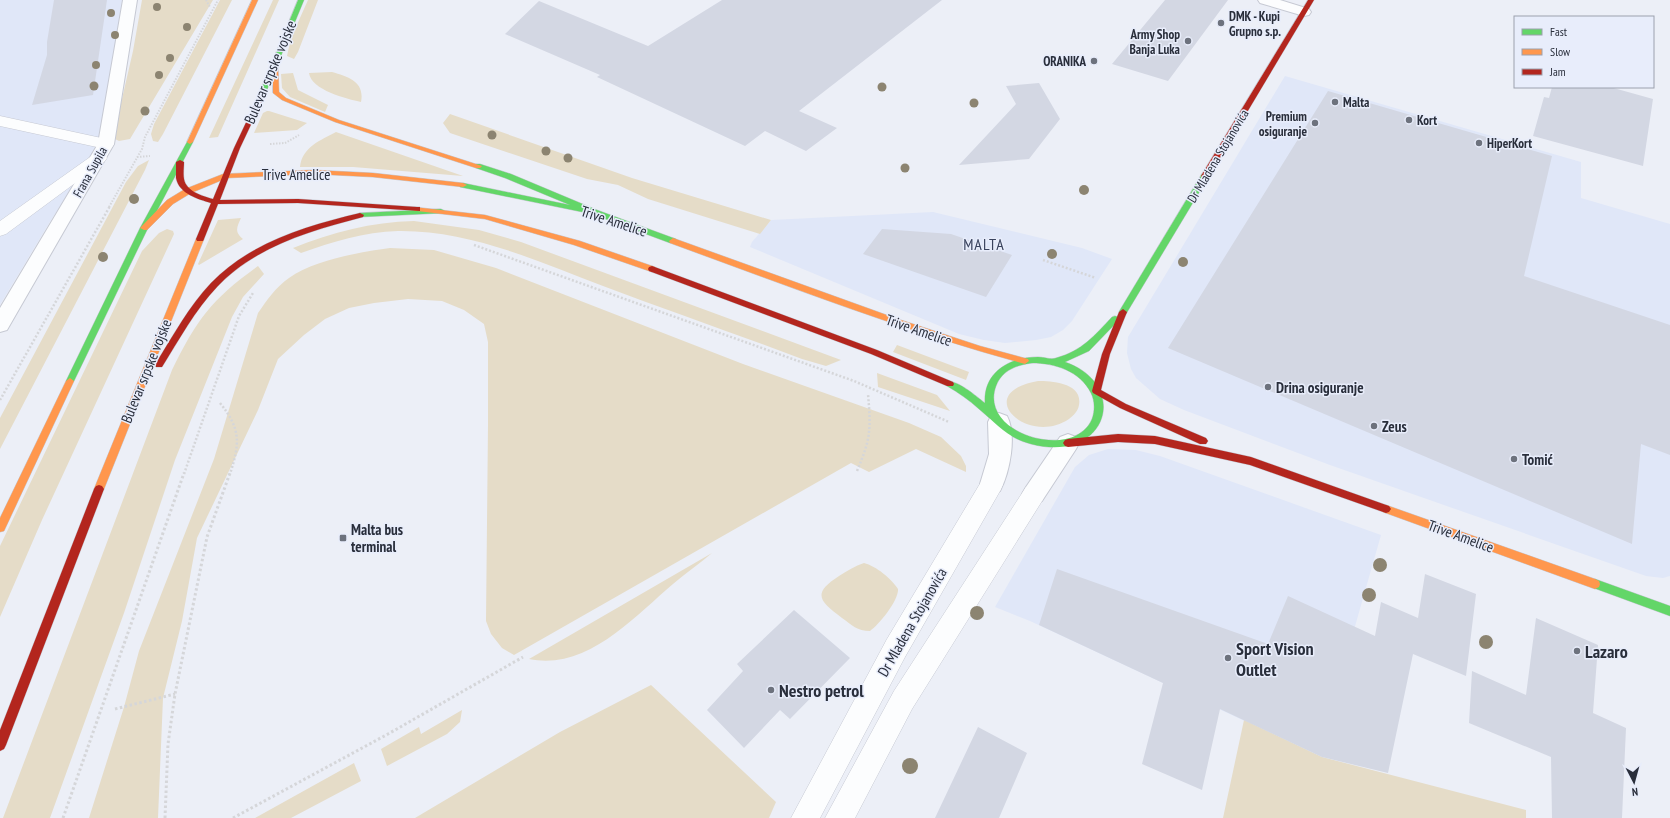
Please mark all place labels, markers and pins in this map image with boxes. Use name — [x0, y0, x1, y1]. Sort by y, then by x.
place label: DMK - Kupi Grupno s.p. — [1229, 8, 1281, 40]
marker: DMK - Kupi Grupno s.p. — [1216, 18, 1226, 28]
place label: Army Shop Banja Luka — [1129, 26, 1180, 58]
marker: Army Shop Banja Luka — [1183, 36, 1193, 46]
place label: ORANIKA — [1043, 53, 1086, 70]
marker: ORANIKA — [1089, 56, 1099, 66]
place label: Malta — [1343, 94, 1369, 111]
marker: Malta — [1330, 97, 1340, 107]
place label: Premium osiguranje — [1259, 108, 1307, 140]
place label: Kort — [1417, 112, 1437, 129]
marker: Kort — [1404, 115, 1414, 125]
marker: Premium osiguranje — [1310, 118, 1320, 128]
place label: HiperKort — [1487, 135, 1532, 152]
marker: HiperKort — [1474, 138, 1484, 148]
place label: Drina osiguranje — [1276, 378, 1364, 397]
marker: Drina osiguranje — [1263, 382, 1273, 392]
place label: Zeus — [1382, 417, 1407, 436]
marker: Zeus — [1369, 421, 1379, 431]
place label: Tomić — [1522, 450, 1554, 469]
marker: Tomić — [1509, 454, 1519, 464]
place label: Malta bus terminal — [351, 520, 403, 556]
marker: Malta bus terminal — [338, 533, 348, 543]
place label: Sport Vision Outlet — [1236, 637, 1314, 681]
place label: Lazaro — [1585, 640, 1628, 663]
marker: Lazaro — [1572, 646, 1582, 656]
marker: Sport Vision Outlet — [1223, 653, 1233, 663]
place label: Nestro petrol — [779, 679, 864, 702]
marker: Nestro petrol — [766, 685, 776, 695]

